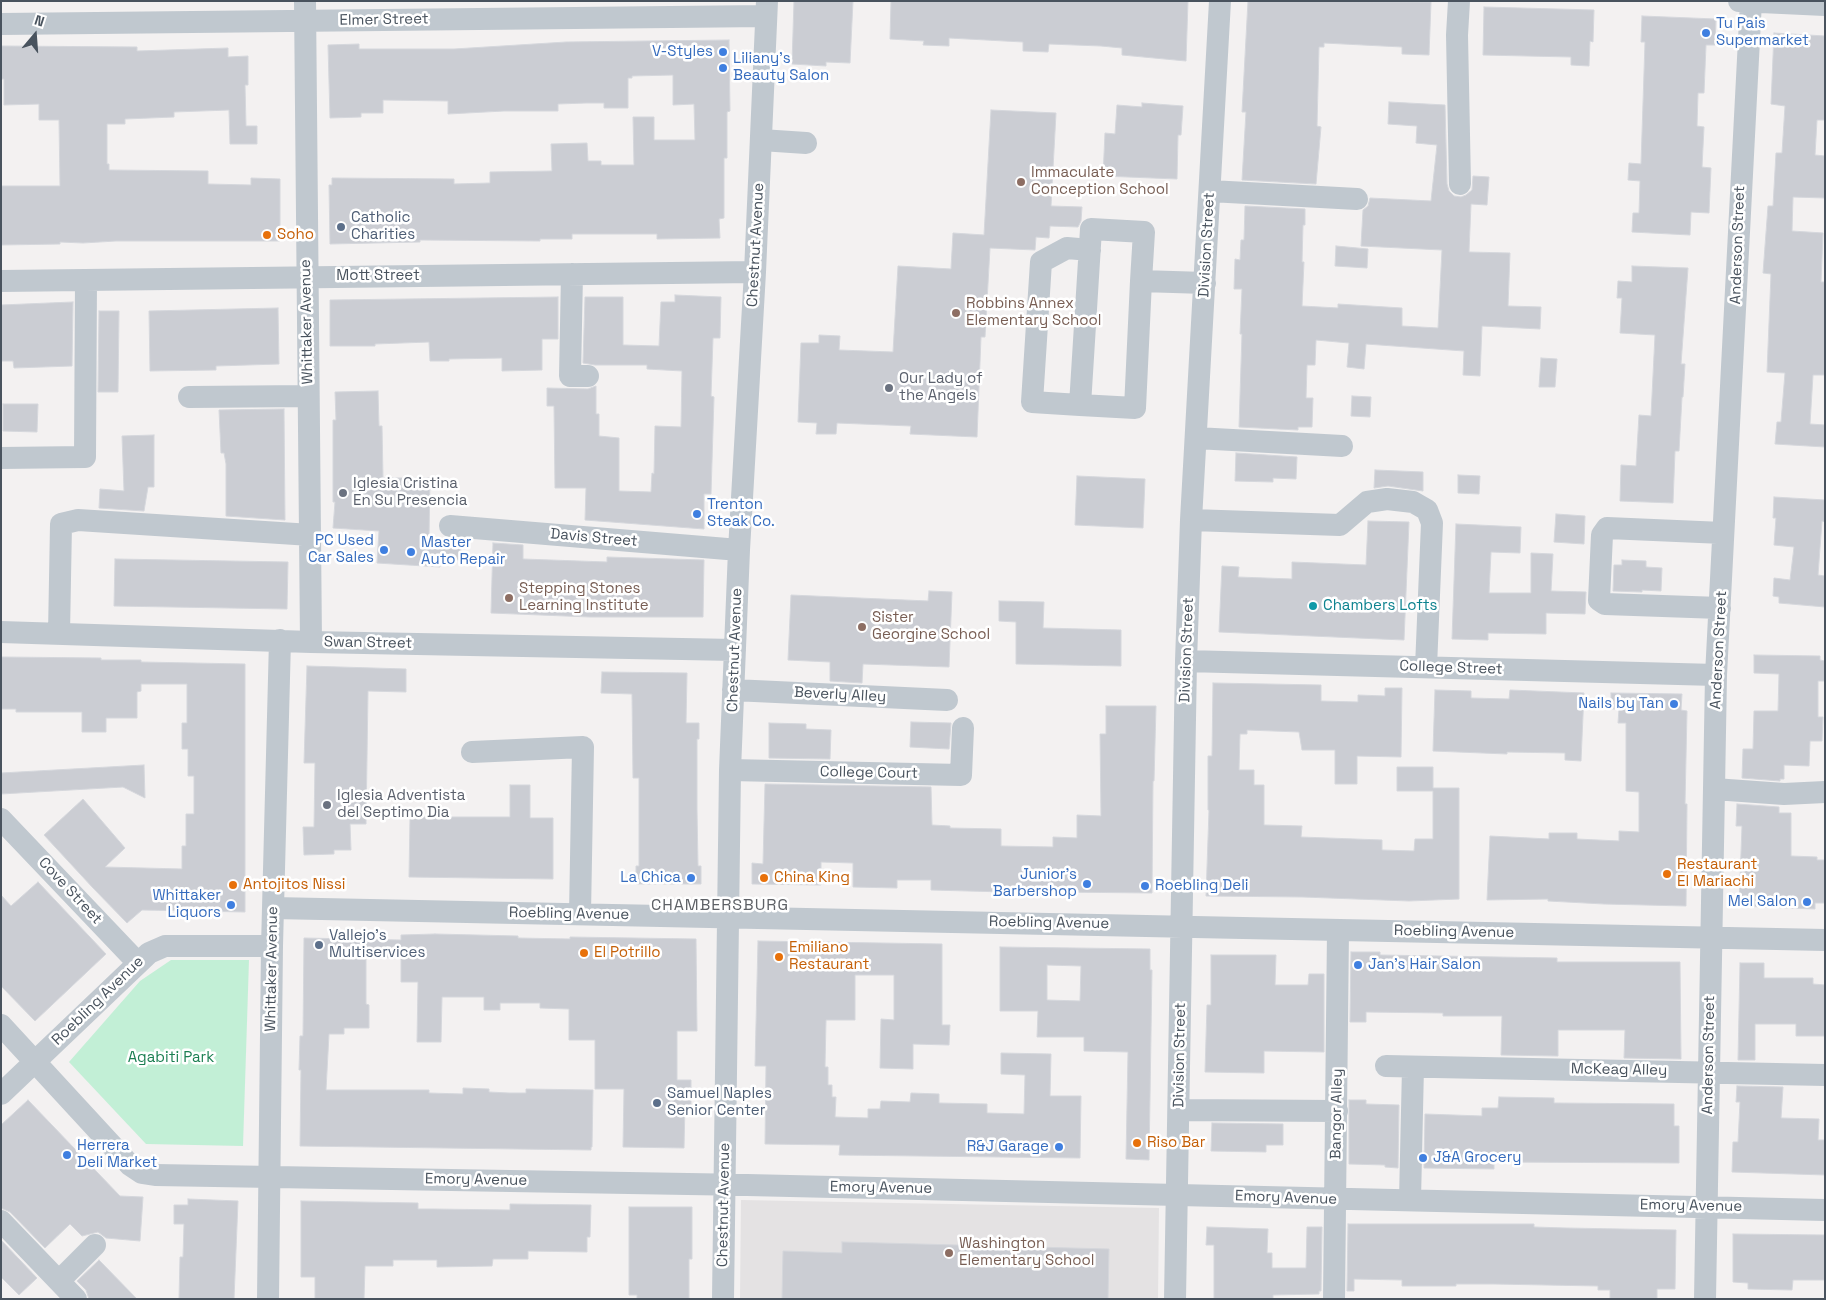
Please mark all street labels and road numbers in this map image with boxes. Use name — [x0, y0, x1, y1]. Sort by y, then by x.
street label: Elmer Street — [339, 10, 429, 30]
street label: Chestnut Avenue — [744, 182, 768, 308]
street label: Anderson Street — [1727, 185, 1749, 305]
street label: Division Street — [1195, 192, 1219, 298]
street label: Whittaker Avenue — [297, 259, 317, 385]
street label: Mott Street — [336, 267, 420, 285]
street label: Davis Street — [550, 525, 638, 551]
street label: Chestnut Avenue — [724, 588, 746, 712]
street label: Anderson Street — [1707, 590, 1731, 710]
street label: Division Street — [1176, 597, 1198, 703]
street label: Swan Street — [324, 633, 412, 653]
street label: College Street — [1399, 657, 1503, 679]
street label: Beverly Alley — [793, 684, 887, 706]
street label: College Court — [820, 763, 918, 783]
street label: Cove Street — [34, 854, 106, 928]
street label: Roebling Avenue — [509, 904, 629, 924]
street label: Whittaker Avenue — [262, 906, 282, 1032]
street label: Roebling Avenue — [989, 913, 1109, 933]
street label: Roebling Avenue — [1394, 922, 1514, 942]
street label: Roebling Avenue — [48, 953, 148, 1049]
street label: Anderson Street — [1699, 995, 1719, 1115]
street label: Division Street — [1170, 1002, 1190, 1108]
street label: McKeag Alley — [1571, 1060, 1667, 1080]
street label: Bangor Alley — [1327, 1068, 1347, 1160]
street label: Chestnut Avenue — [714, 1143, 734, 1267]
street label: Emory Avenue — [425, 1170, 527, 1190]
street label: Emory Avenue — [830, 1178, 932, 1198]
street label: Emory Avenue — [1235, 1187, 1337, 1209]
street label: Emory Avenue — [1640, 1196, 1742, 1216]

